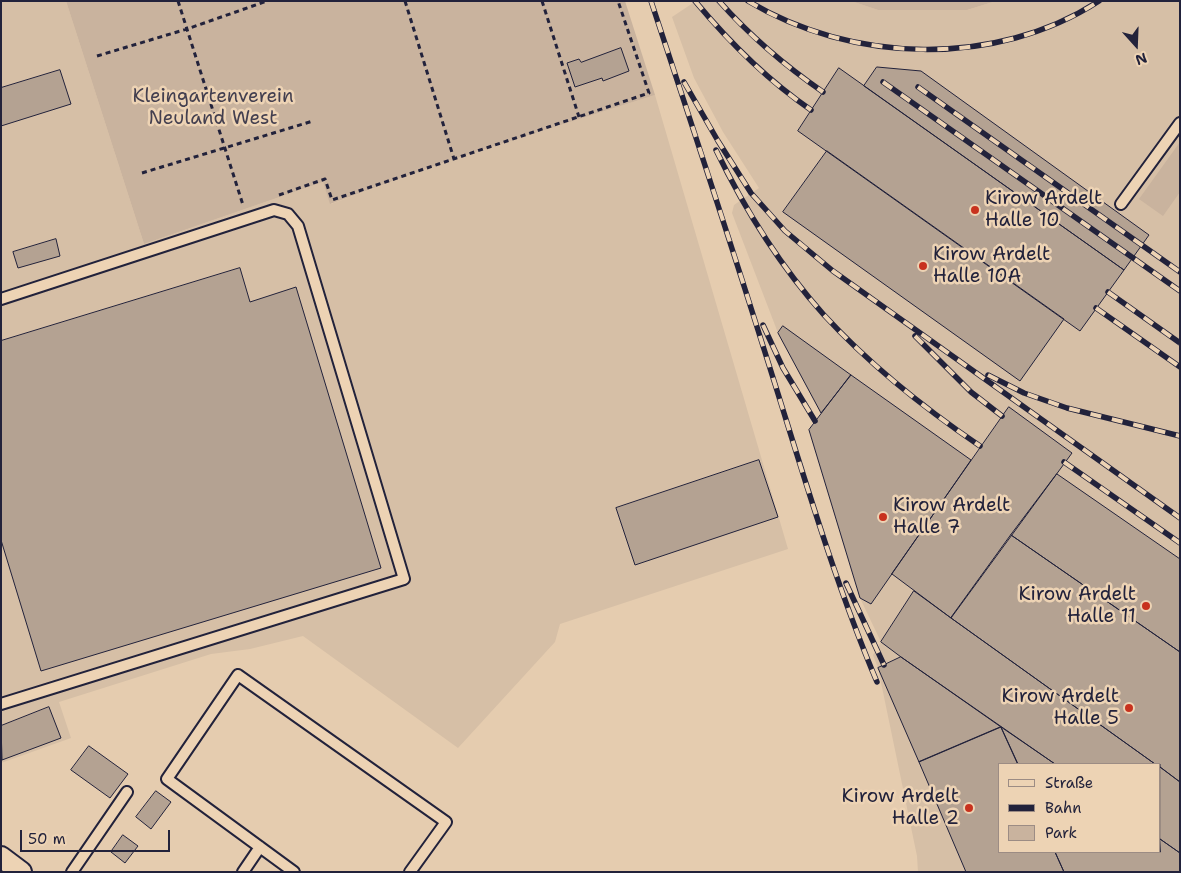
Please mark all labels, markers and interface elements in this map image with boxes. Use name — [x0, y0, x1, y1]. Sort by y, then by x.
north arrow — [1111, 20, 1161, 70]
text: N — [1133, 49, 1149, 69]
park label: Kleingartenverein Neuland West — [132, 86, 294, 130]
place label: Kirow Ardelt Halle 10 — [985, 188, 1102, 232]
marker: Kirow Ardelt Halle 10 — [969, 204, 981, 216]
place label: Kirow Ardelt Halle 10A — [933, 244, 1050, 288]
marker: Kirow Ardelt Halle 10A — [917, 260, 929, 272]
place label: Kirow Ardelt Halle 7 — [893, 495, 1010, 539]
marker: Kirow Ardelt Halle 7 — [877, 511, 889, 523]
place label: Kirow Ardelt Halle 11 — [1019, 584, 1136, 628]
marker: Kirow Ardelt Halle 11 — [1140, 600, 1152, 612]
place label: Kirow Ardelt Halle 5 — [1002, 686, 1119, 730]
marker: Kirow Ardelt Halle 5 — [1123, 702, 1135, 714]
legend — [998, 763, 1161, 853]
text: Straße — [1045, 773, 1093, 793]
place label: Kirow Ardelt Halle 2 — [842, 786, 959, 830]
text: Bahn — [1045, 798, 1081, 818]
marker: Kirow Ardelt Halle 2 — [963, 802, 975, 814]
scale bar — [22, 820, 172, 852]
text: Park — [1045, 823, 1077, 843]
text: 50 m — [28, 829, 66, 849]

